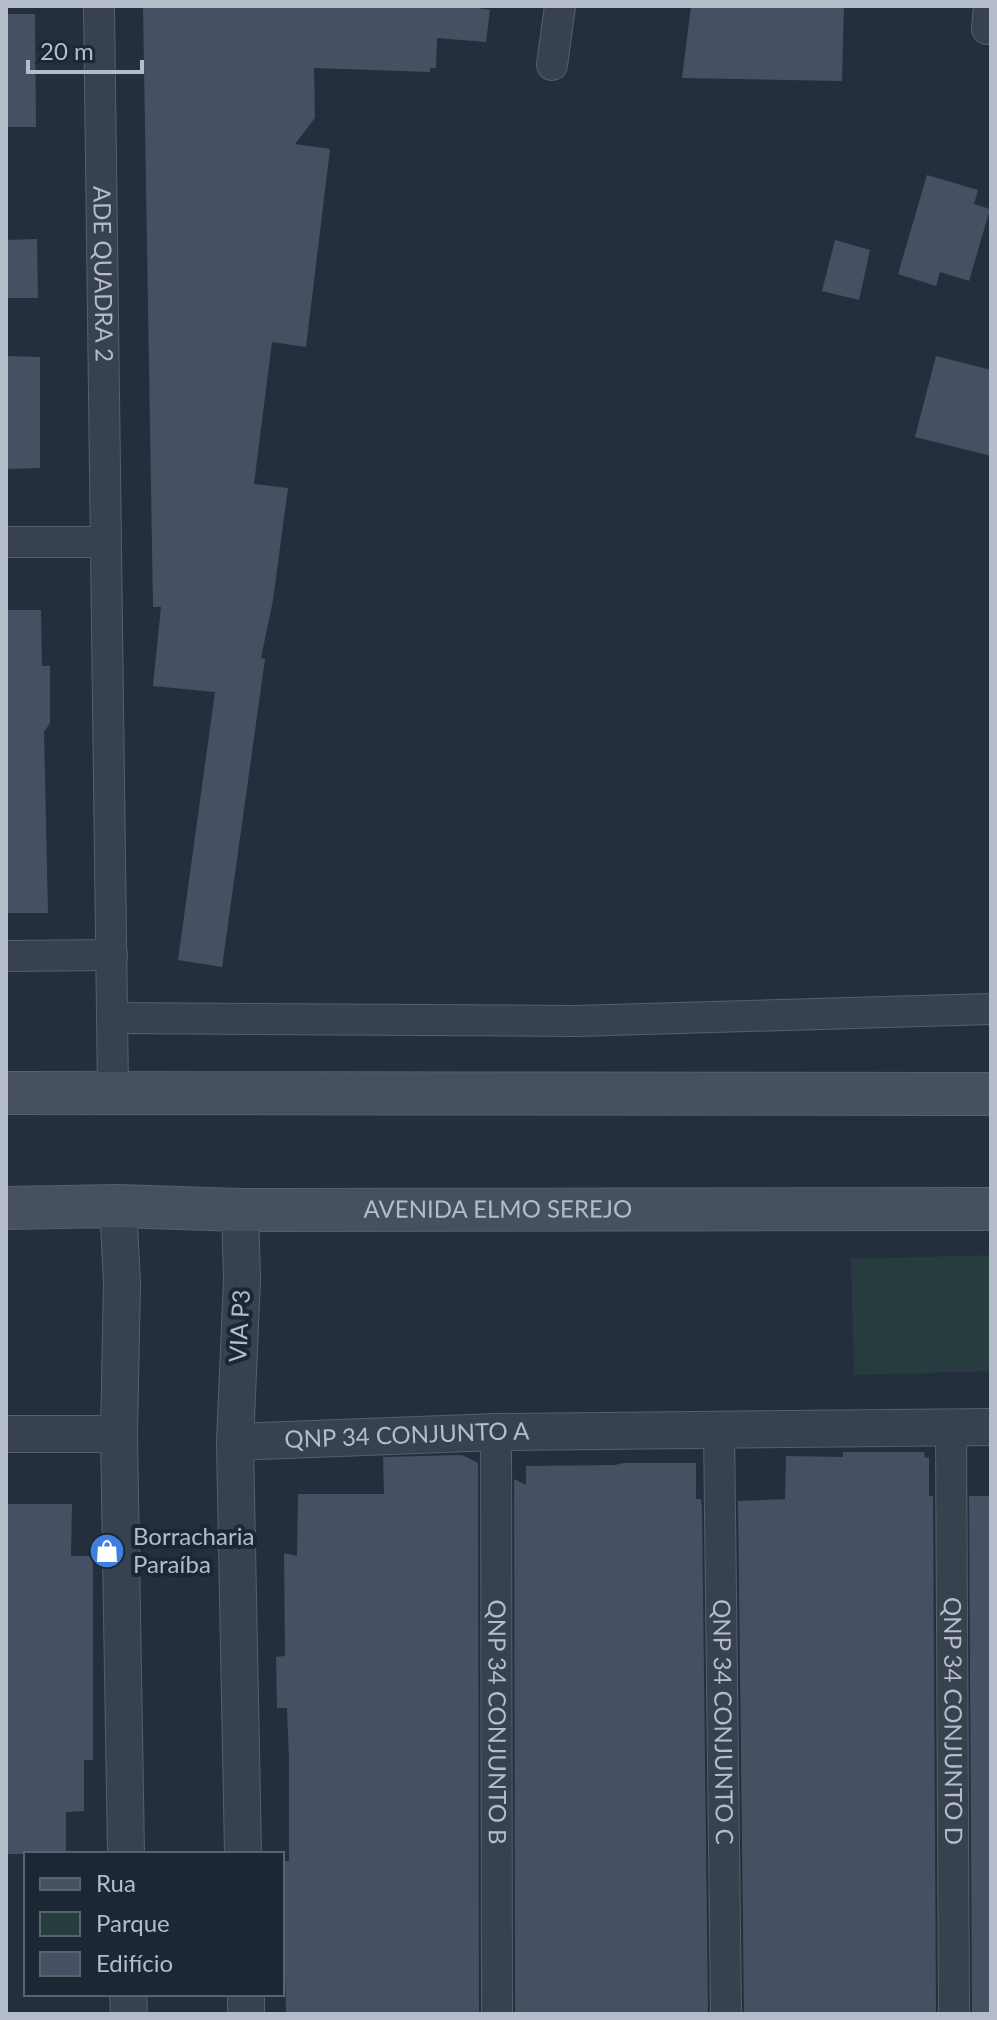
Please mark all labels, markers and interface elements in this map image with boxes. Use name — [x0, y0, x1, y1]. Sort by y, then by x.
scale bar — [28, 24, 142, 74]
text: 20 m — [40, 36, 94, 65]
street label: ADE QUADRA 2 — [88, 186, 120, 362]
street label: AVENIDA ELMO SEREJO — [364, 1193, 632, 1223]
street label: VIA P3 — [222, 1289, 255, 1363]
street label: QNP 34 CONJUNTO A — [284, 1416, 530, 1453]
place label: Borracharia Paraíba — [133, 1521, 254, 1578]
shop icon: Borracharia Paraíba — [88, 1532, 126, 1570]
street label: QNP 34 CONJUNTO D — [939, 1597, 969, 1845]
street label: QNP 34 CONJUNTO B — [483, 1599, 513, 1845]
street label: QNP 34 CONJUNTO C — [708, 1599, 740, 1845]
legend — [24, 1852, 284, 1996]
text: Rua — [96, 1868, 136, 1897]
text: Parque — [96, 1908, 170, 1937]
text: Edifício — [96, 1948, 173, 1977]

